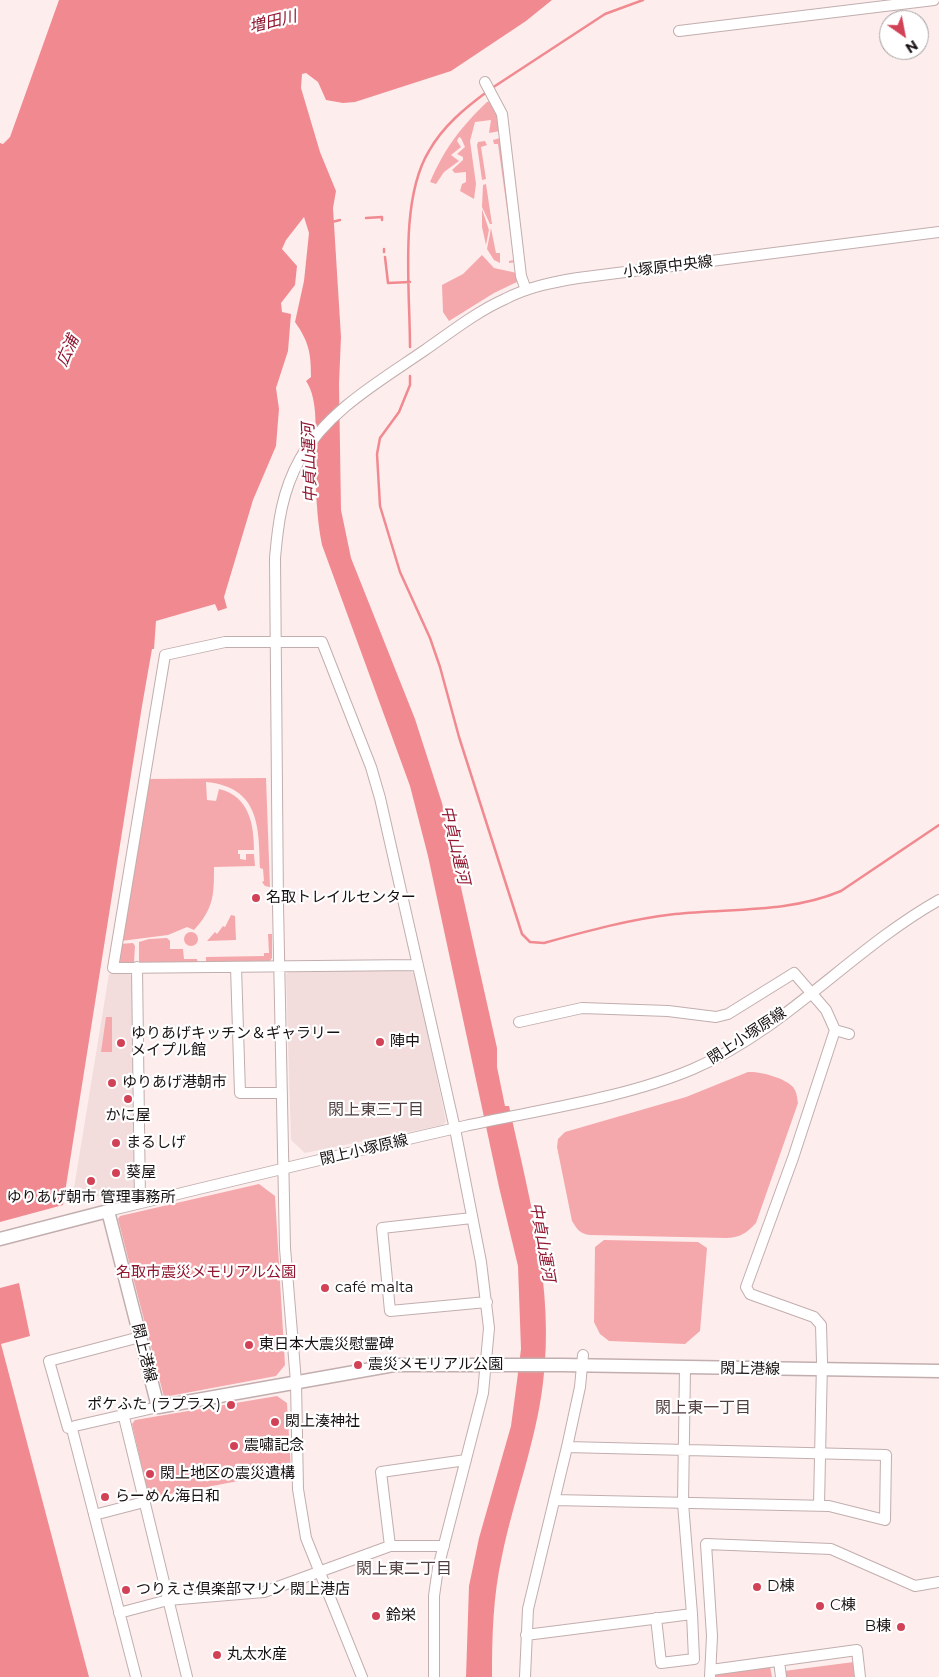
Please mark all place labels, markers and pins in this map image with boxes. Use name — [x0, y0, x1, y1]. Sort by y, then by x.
place label: 名取トレイルセンター — [266, 889, 416, 907]
marker: 名取トレイルセンター — [250, 892, 262, 904]
place label: ゆりあげキッチン＆ギャラリー メイプル館 — [131, 1025, 341, 1060]
place label: 陣中 — [390, 1033, 420, 1051]
marker: 陣中 — [374, 1036, 386, 1048]
marker: ゆりあげキッチン＆ギャラリー メイプル館 — [115, 1037, 127, 1049]
place label: ゆりあげ港朝市 — [122, 1074, 227, 1092]
marker: ゆりあげ港朝市 — [106, 1077, 118, 1089]
marker: かに屋 — [122, 1093, 134, 1105]
place label: かに屋 — [106, 1107, 150, 1125]
place label: まるしげ — [126, 1134, 186, 1152]
marker: まるしげ — [110, 1137, 122, 1149]
place label: 葵屋 — [126, 1164, 156, 1182]
marker: 葵屋 — [110, 1167, 122, 1179]
marker: ゆりあげ朝市 管理事務所 — [85, 1175, 97, 1187]
place label: ゆりあげ朝市 管理事務所 — [7, 1189, 175, 1207]
place label: café malta — [335, 1279, 414, 1297]
marker: café malta — [319, 1282, 331, 1294]
place label: 東日本大震災慰霊碑 — [259, 1336, 394, 1354]
marker: 東日本大震災慰霊碑 — [243, 1339, 255, 1351]
place label: 震災メモリアル公園 — [368, 1356, 503, 1374]
marker: 震災メモリアル公園 — [352, 1359, 364, 1371]
place label: ポケふた (ラプラス) — [87, 1396, 221, 1414]
marker: ポケふた (ラプラス) — [225, 1399, 237, 1411]
place label: 閖上湊神社 — [285, 1413, 360, 1431]
marker: 閖上湊神社 — [269, 1416, 281, 1428]
place label: 震嘯記念 — [244, 1437, 304, 1455]
marker: 震嘯記念 — [228, 1440, 240, 1452]
place label: 閖上地区の震災遺構 — [160, 1465, 295, 1483]
marker: 閖上地区の震災遺構 — [144, 1468, 156, 1480]
place label: らーめん海日和 — [115, 1488, 220, 1506]
marker: らーめん海日和 — [99, 1491, 111, 1503]
place label: D棟 — [767, 1578, 794, 1596]
place label: つりえさ倶楽部マリン 閖上港店 — [136, 1581, 350, 1599]
marker: D棟 — [751, 1581, 763, 1593]
marker: つりえさ倶楽部マリン 閖上港店 — [120, 1584, 132, 1596]
place label: C棟 — [830, 1597, 856, 1615]
marker: C棟 — [814, 1600, 826, 1612]
place label: 鈴栄 — [386, 1607, 416, 1625]
marker: 鈴栄 — [370, 1610, 382, 1622]
place label: B棟 — [865, 1618, 891, 1636]
marker: B棟 — [895, 1621, 907, 1633]
place label: 丸太水産 — [227, 1646, 287, 1664]
marker: 丸太水産 — [211, 1649, 223, 1661]

